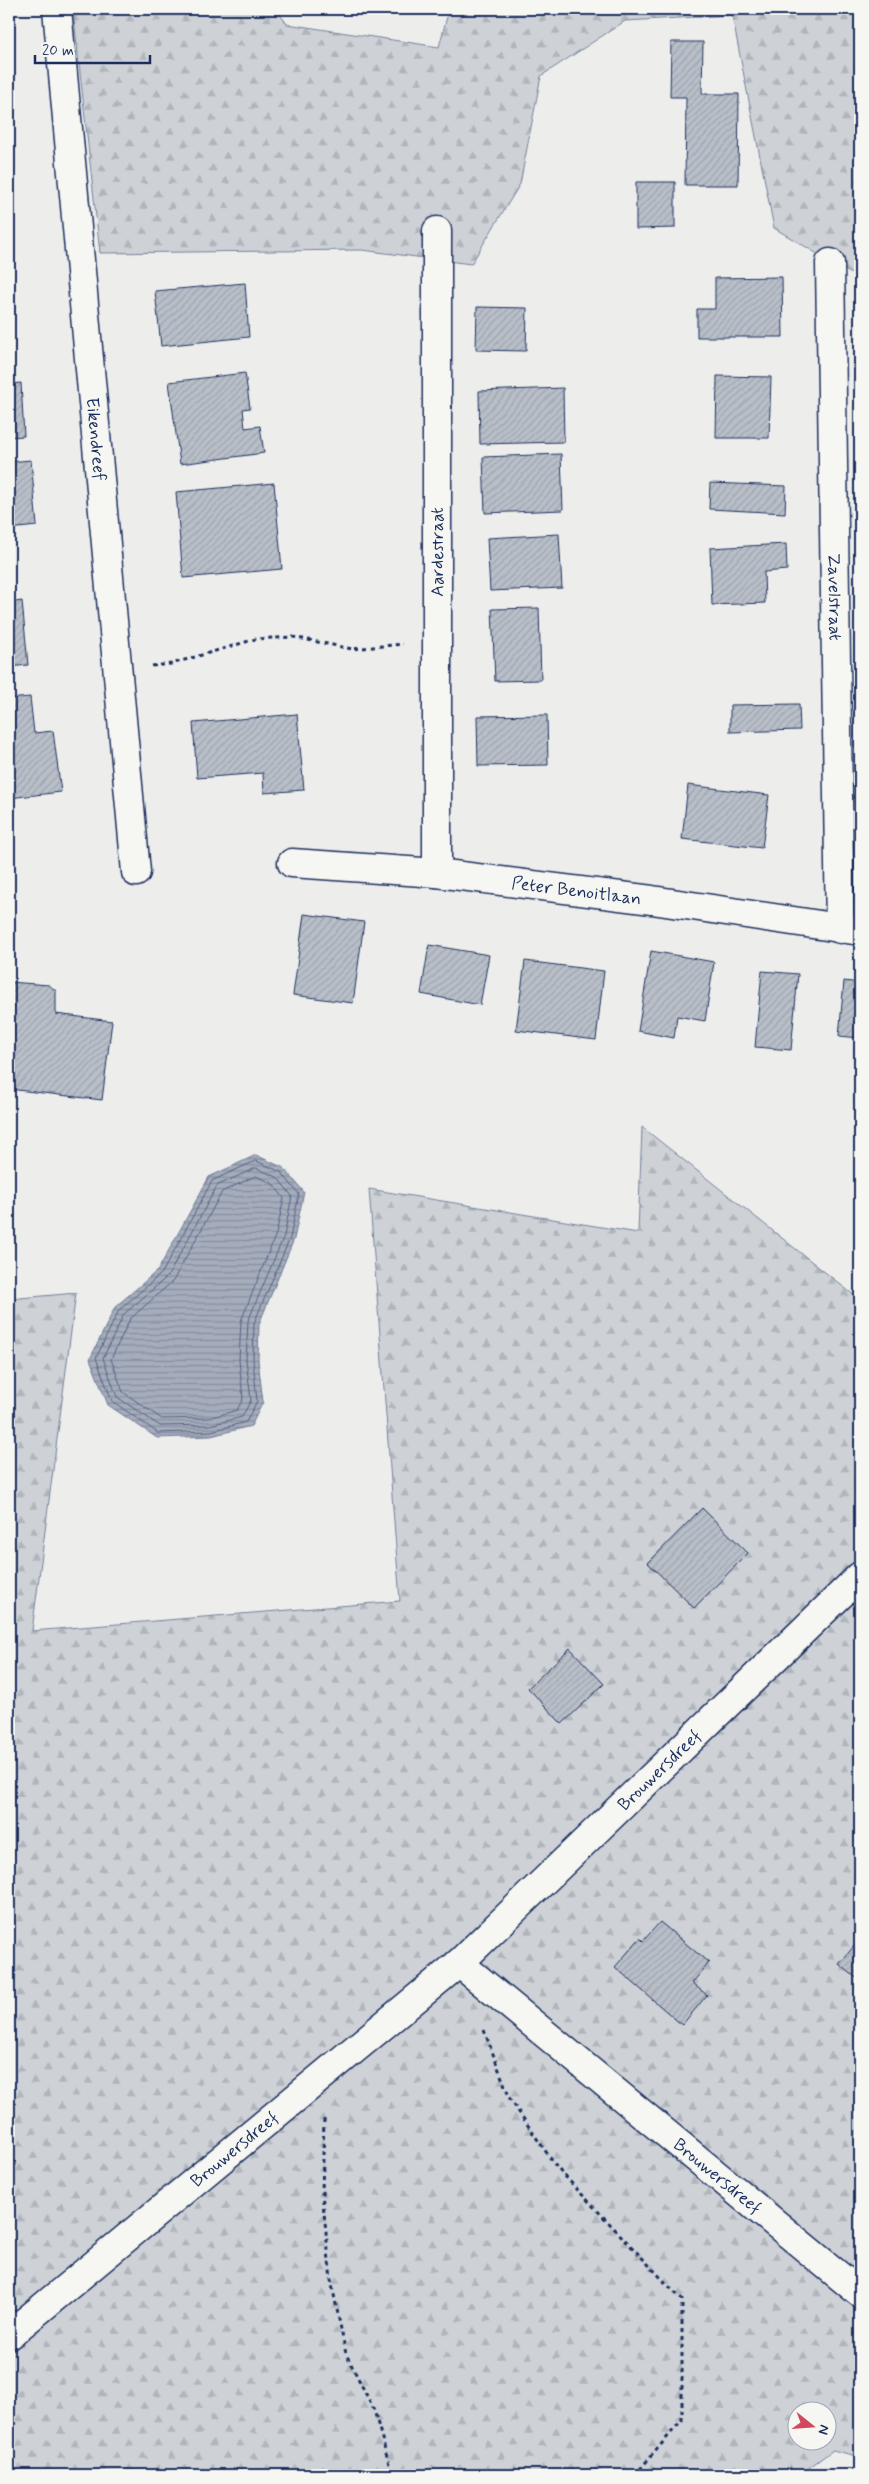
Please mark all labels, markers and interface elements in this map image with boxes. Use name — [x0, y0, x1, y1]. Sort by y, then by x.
scale bar — [35, 32, 150, 64]
text: 20 m — [42, 41, 74, 61]
street label: Eikendreef — [80, 396, 111, 482]
street label: Aardestraat — [426, 507, 450, 597]
street label: Zavelstraat — [821, 553, 847, 641]
street label: Peter Benoitlaan — [510, 871, 643, 912]
street label: Brouwersdreef — [613, 1725, 707, 1817]
street label: Brouwersdreef — [186, 2106, 284, 2193]
street label: Brouwersdreef — [668, 2133, 766, 2220]
north arrow — [786, 2402, 836, 2452]
text: N — [814, 2422, 833, 2437]

